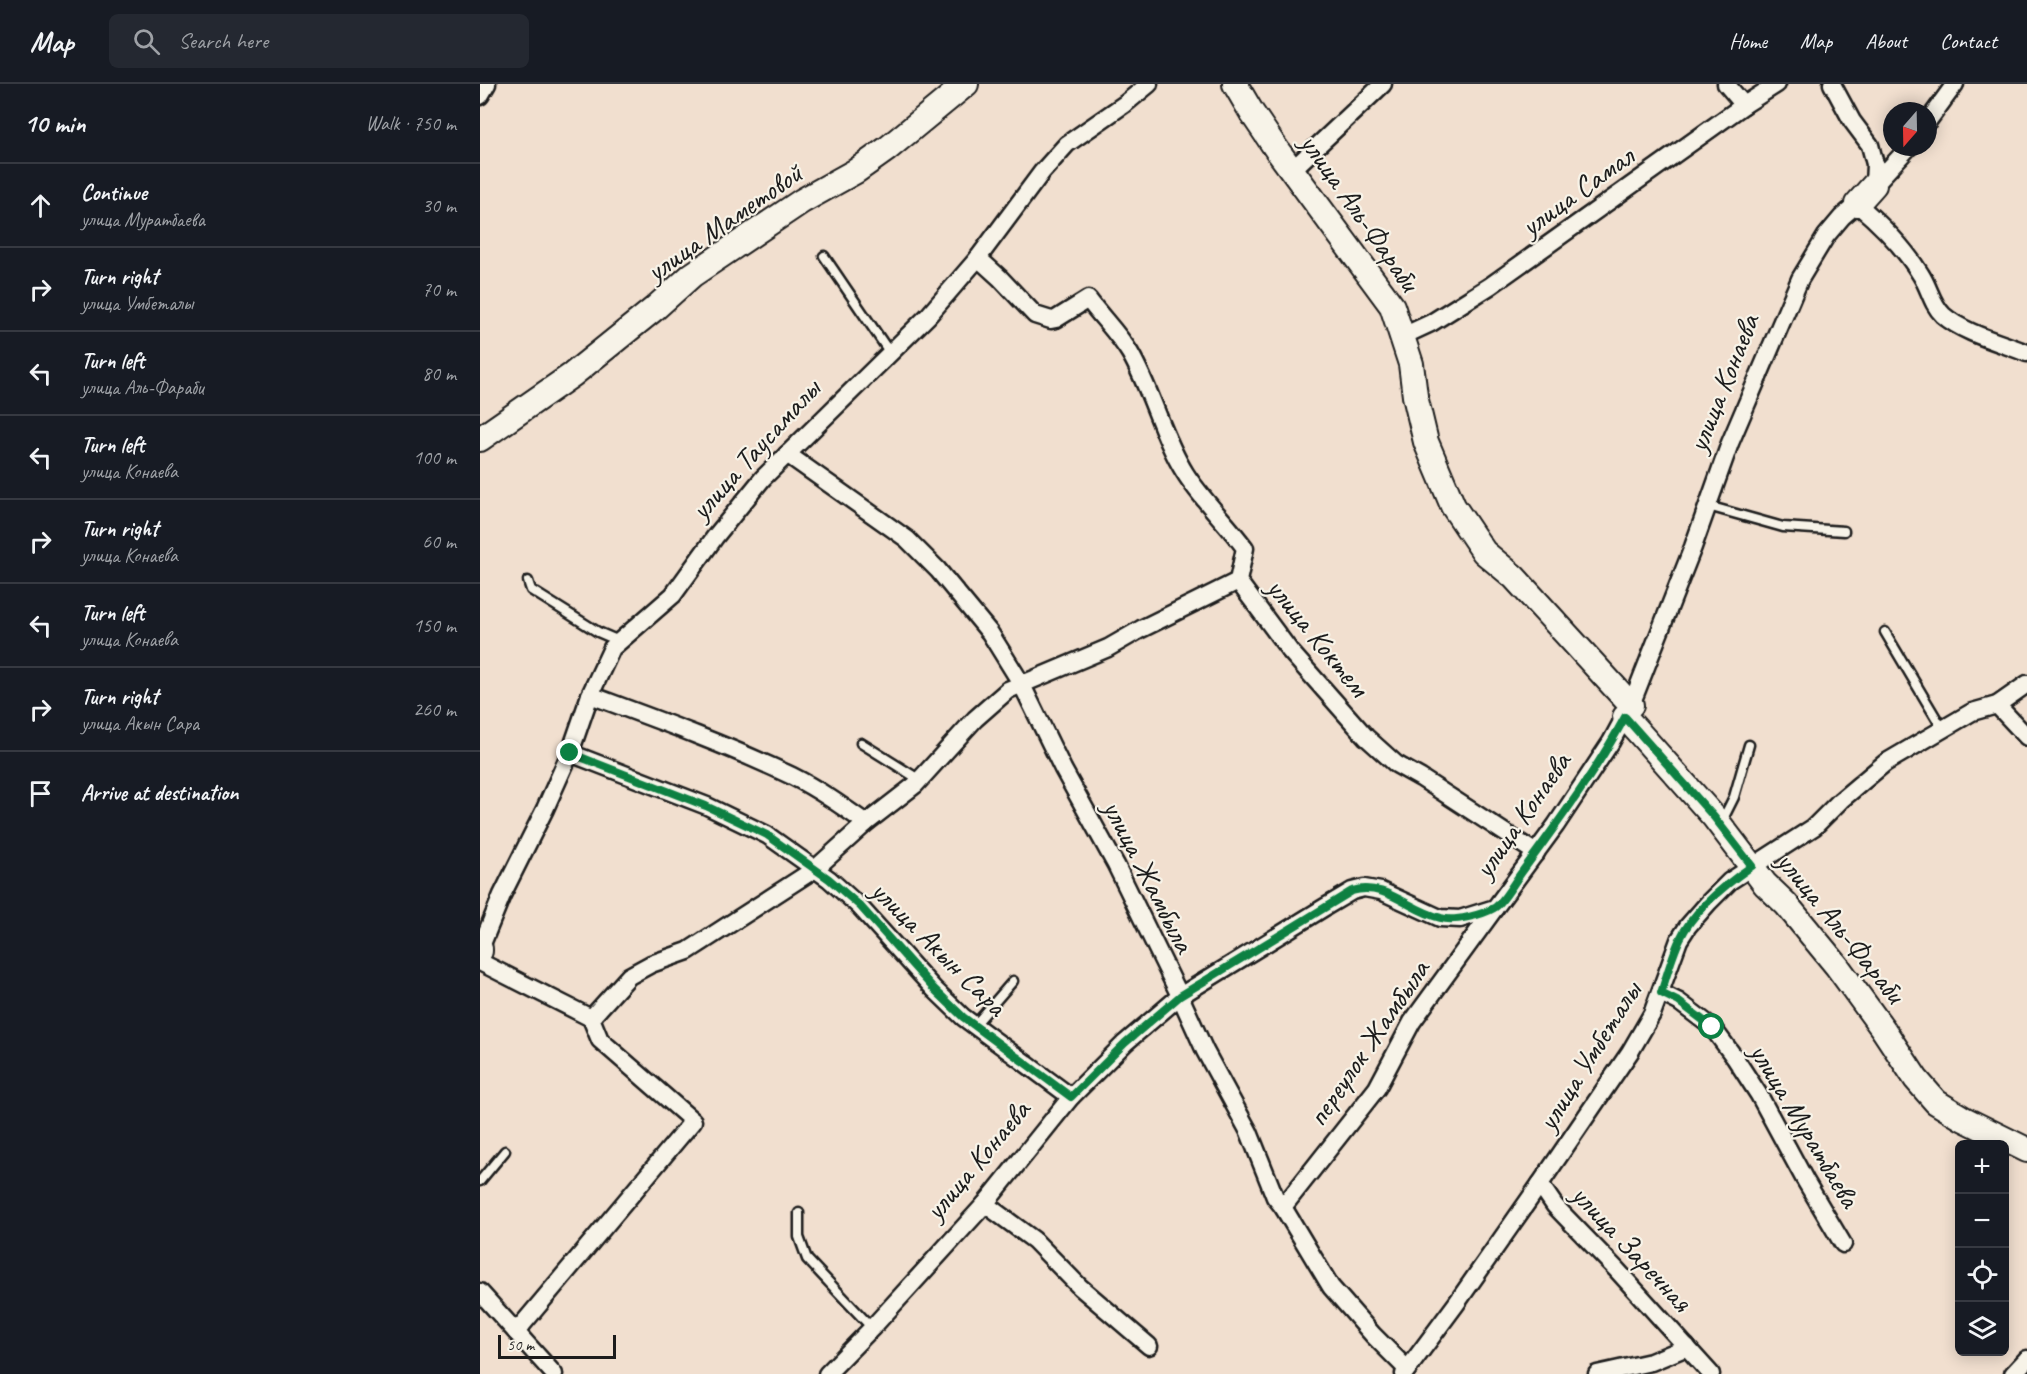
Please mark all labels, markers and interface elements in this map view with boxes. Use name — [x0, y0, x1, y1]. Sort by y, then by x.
search box — [109, 14, 529, 68]
text: Map — [30, 24, 73, 59]
icon: search — [130, 25, 163, 58]
text: Search here — [178, 27, 268, 55]
text: Home — [1729, 28, 1767, 54]
text: Map — [1800, 28, 1832, 54]
text: About — [1865, 28, 1907, 54]
text: Contact — [1940, 28, 1997, 54]
north arrow — [1883, 102, 1937, 156]
text: 10 min — [24, 107, 86, 140]
text: Walk · 750 m — [366, 111, 456, 136]
street label: улица Аль-Фараби — [1291, 124, 1430, 300]
street label: улица Самал — [1511, 136, 1643, 246]
street label: улица Маметовой — [637, 153, 811, 291]
text: Continue — [81, 179, 147, 207]
icon: ahead — [24, 189, 57, 222]
text: 30 m — [422, 193, 456, 218]
text: улица Муратбаева — [81, 207, 205, 232]
text: Turn right — [81, 263, 158, 291]
icon: right — [24, 273, 57, 306]
text: 70 m — [422, 277, 456, 302]
text: улица Умбеталы — [81, 291, 193, 316]
street label: улица Конаева — [1677, 307, 1769, 459]
text: Turn left — [81, 347, 145, 375]
icon: left — [24, 357, 57, 390]
text: 80 m — [422, 361, 456, 386]
street label: улица Таусамалы — [680, 369, 830, 529]
text: улица Аль-Фараби — [81, 375, 204, 400]
text: Turn left — [81, 431, 145, 459]
icon: left — [24, 441, 57, 474]
text: 100 m — [413, 445, 456, 470]
text: улица Конаева — [81, 459, 178, 484]
text: Turn right — [81, 515, 158, 543]
icon: right — [24, 525, 57, 558]
text: 60 m — [422, 529, 456, 554]
text: улица Конаева — [81, 543, 178, 568]
street label: улица Коктем — [1257, 568, 1379, 706]
text: Turn left — [81, 599, 145, 627]
icon: left — [24, 609, 57, 642]
text: 150 m — [413, 613, 456, 638]
text: улица Конаева — [81, 627, 178, 652]
text: Turn right — [81, 683, 158, 711]
icon: right — [24, 693, 57, 726]
text: 260 m — [413, 697, 456, 722]
text: улица Акын Сара — [81, 711, 199, 736]
route end — [556, 739, 582, 765]
street label: улица Конаева — [1464, 743, 1580, 887]
icon: arrive — [24, 777, 57, 810]
text: Arrive at destination — [81, 779, 238, 807]
street label: улица Жамбыла — [1093, 791, 1205, 960]
street label: улица Аль-Фараби — [1767, 842, 1915, 1012]
street label: улица Акын Сара — [862, 871, 1016, 1025]
street label: переулок Жамбыла — [1298, 951, 1439, 1134]
street label: улица Умбеталы — [1527, 973, 1651, 1139]
route start — [1698, 1013, 1724, 1039]
street label: улица Муратбаева — [1740, 1034, 1870, 1216]
street label: улица Конаева — [914, 1091, 1039, 1229]
map controls — [1955, 1140, 2009, 1356]
button: + — [1955, 1140, 2009, 1194]
street label: улица Заречная — [1562, 1175, 1701, 1320]
button: − — [1955, 1194, 2009, 1248]
button: locate — [1955, 1248, 2009, 1302]
button: layers — [1955, 1302, 2009, 1356]
scale bar — [498, 1332, 616, 1360]
text: 50 m — [507, 1335, 534, 1355]

